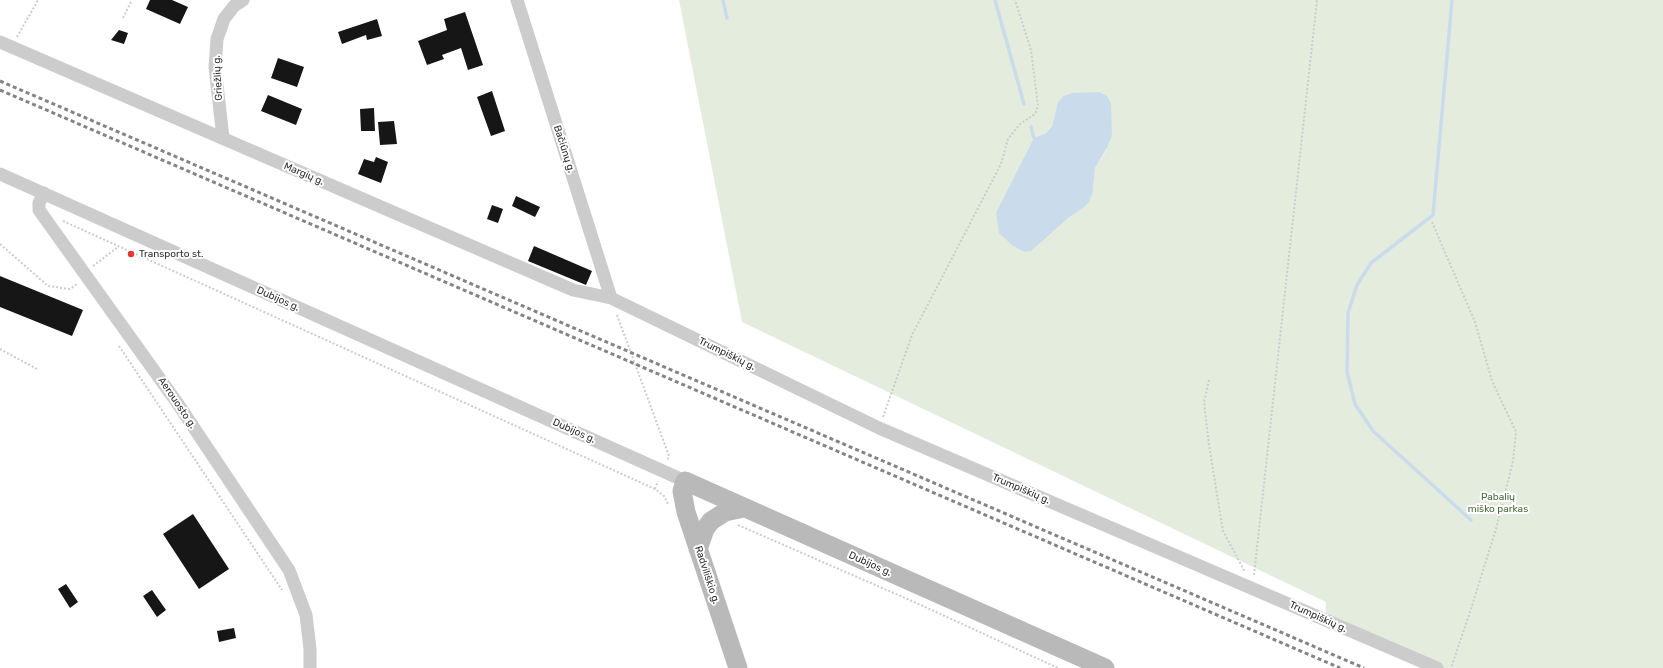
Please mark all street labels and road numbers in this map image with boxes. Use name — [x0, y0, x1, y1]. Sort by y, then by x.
street label: Griežlių g. — [211, 55, 225, 101]
street label: Bačiūnų g. — [551, 124, 577, 174]
street label: Margių g. — [282, 160, 326, 188]
street label: Dubijos g. — [255, 284, 301, 314]
street label: Trumpiškių g. — [697, 335, 757, 373]
street label: Aerouosto g. — [155, 375, 199, 431]
street label: Dubijos g. — [551, 416, 597, 446]
street label: Trumpiškių g. — [990, 471, 1052, 507]
street label: Radviliškio g. — [692, 545, 722, 605]
street label: Dubijos g. — [847, 549, 893, 579]
street label: Trumpiškių g. — [1287, 599, 1349, 635]

